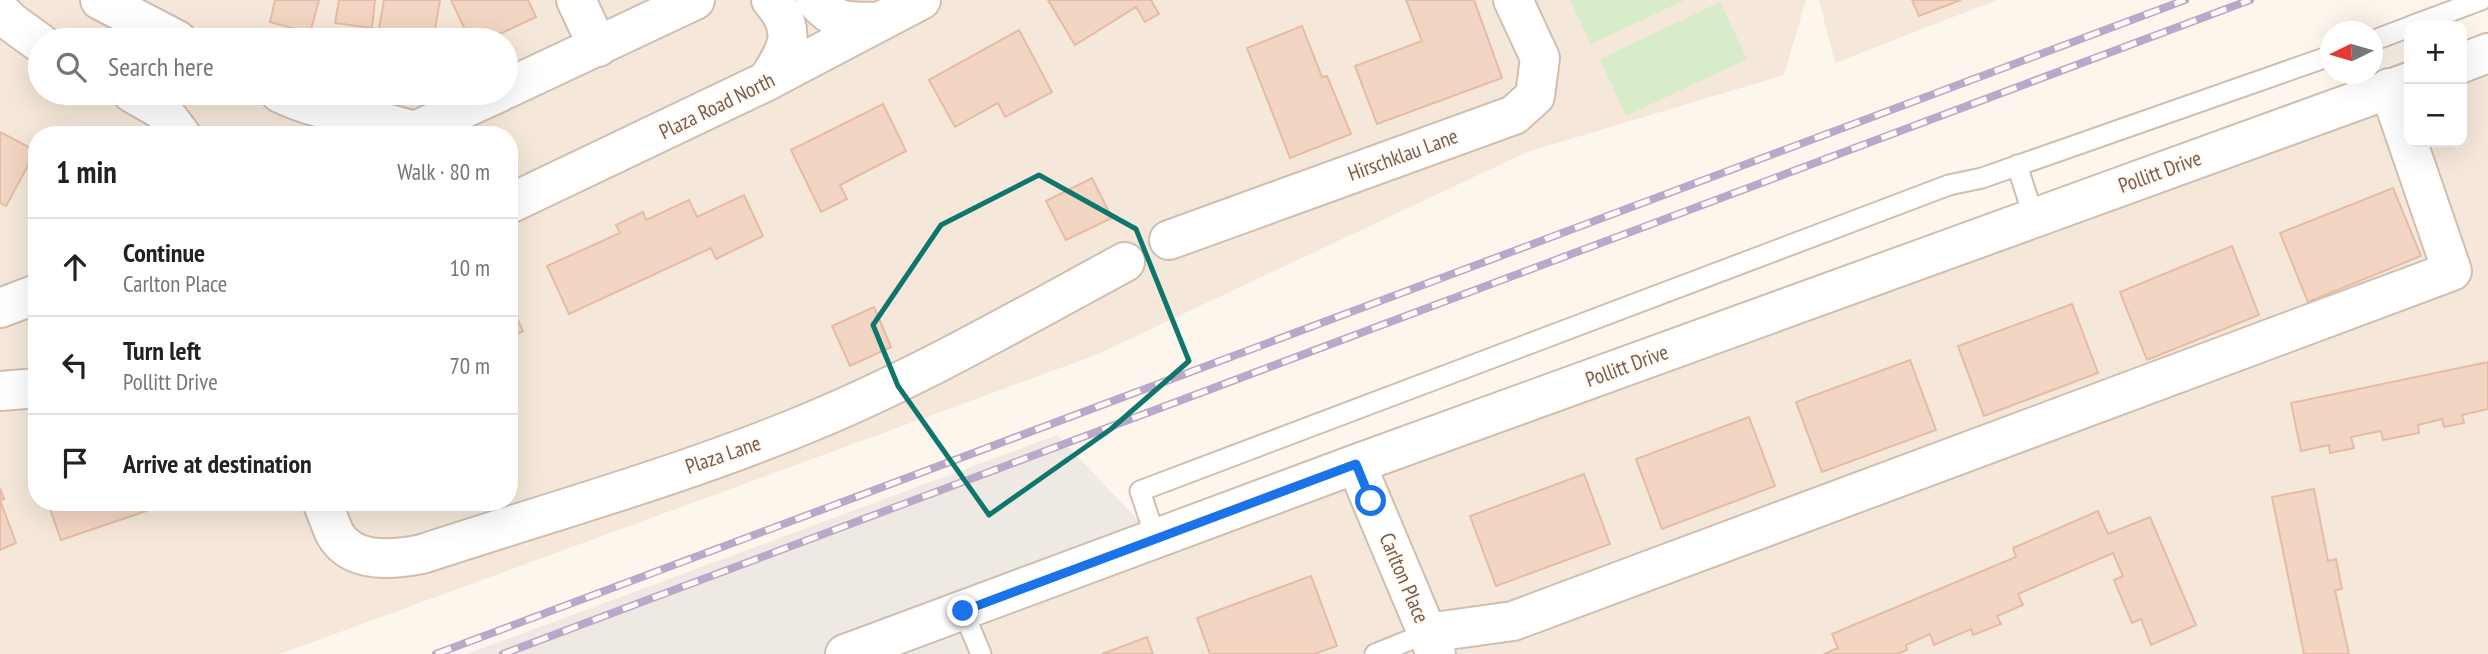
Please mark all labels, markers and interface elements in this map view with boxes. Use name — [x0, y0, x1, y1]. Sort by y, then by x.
north arrow — [2320, 21, 2383, 84]
map controls — [2404, 21, 2467, 147]
button: + — [2404, 21, 2467, 84]
search box — [28, 28, 518, 105]
icon: search — [52, 48, 90, 86]
text: Search here — [108, 50, 214, 83]
street label: Plaza Road North — [655, 66, 779, 145]
button: − — [2404, 84, 2467, 147]
street label: Hirschklau Lane — [1344, 122, 1462, 187]
street label: Pollitt Drive — [2115, 144, 2205, 199]
text: 1 min — [56, 152, 117, 191]
text: Walk · 80 m — [397, 157, 490, 186]
text: Continue — [123, 236, 205, 269]
icon: ahead — [56, 248, 94, 286]
text: 10 m — [449, 253, 490, 282]
text: Carlton Place — [123, 269, 227, 298]
text: Turn left — [123, 334, 201, 367]
street label: Pollitt Drive — [1582, 338, 1672, 393]
icon: left — [56, 346, 94, 384]
text: 70 m — [449, 351, 490, 380]
text: Pollitt Drive — [123, 367, 218, 396]
street label: Plaza Lane — [682, 429, 764, 480]
icon: arrive — [56, 444, 94, 482]
text: Arrive at destination — [123, 447, 312, 480]
route start — [1355, 485, 1386, 516]
street label: Carlton Place — [1373, 529, 1436, 627]
route end — [947, 595, 978, 626]

